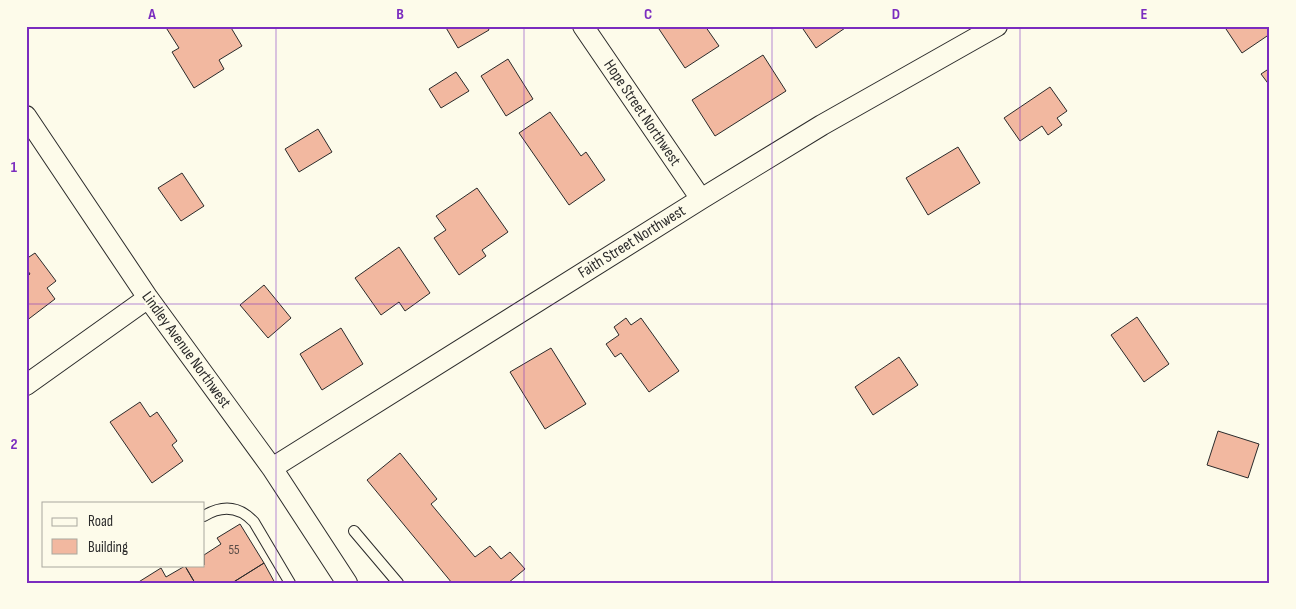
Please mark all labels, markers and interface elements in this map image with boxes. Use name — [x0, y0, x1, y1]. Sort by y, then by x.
text: A — [147, 5, 156, 24]
text: B — [396, 5, 404, 24]
text: C — [644, 5, 652, 24]
text: D — [892, 5, 900, 24]
text: E — [1141, 5, 1148, 24]
street label: Hope Street Northwest — [599, 56, 685, 170]
text: 1 — [11, 158, 18, 177]
street label: Faith Street Northwest — [575, 201, 689, 283]
street label: Lindley Avenue Northwest — [137, 288, 235, 412]
text: 2 — [10, 435, 18, 454]
legend — [42, 502, 205, 566]
text: Road — [88, 512, 113, 531]
text: Building — [88, 538, 128, 557]
house number: 55 — [228, 541, 240, 558]

